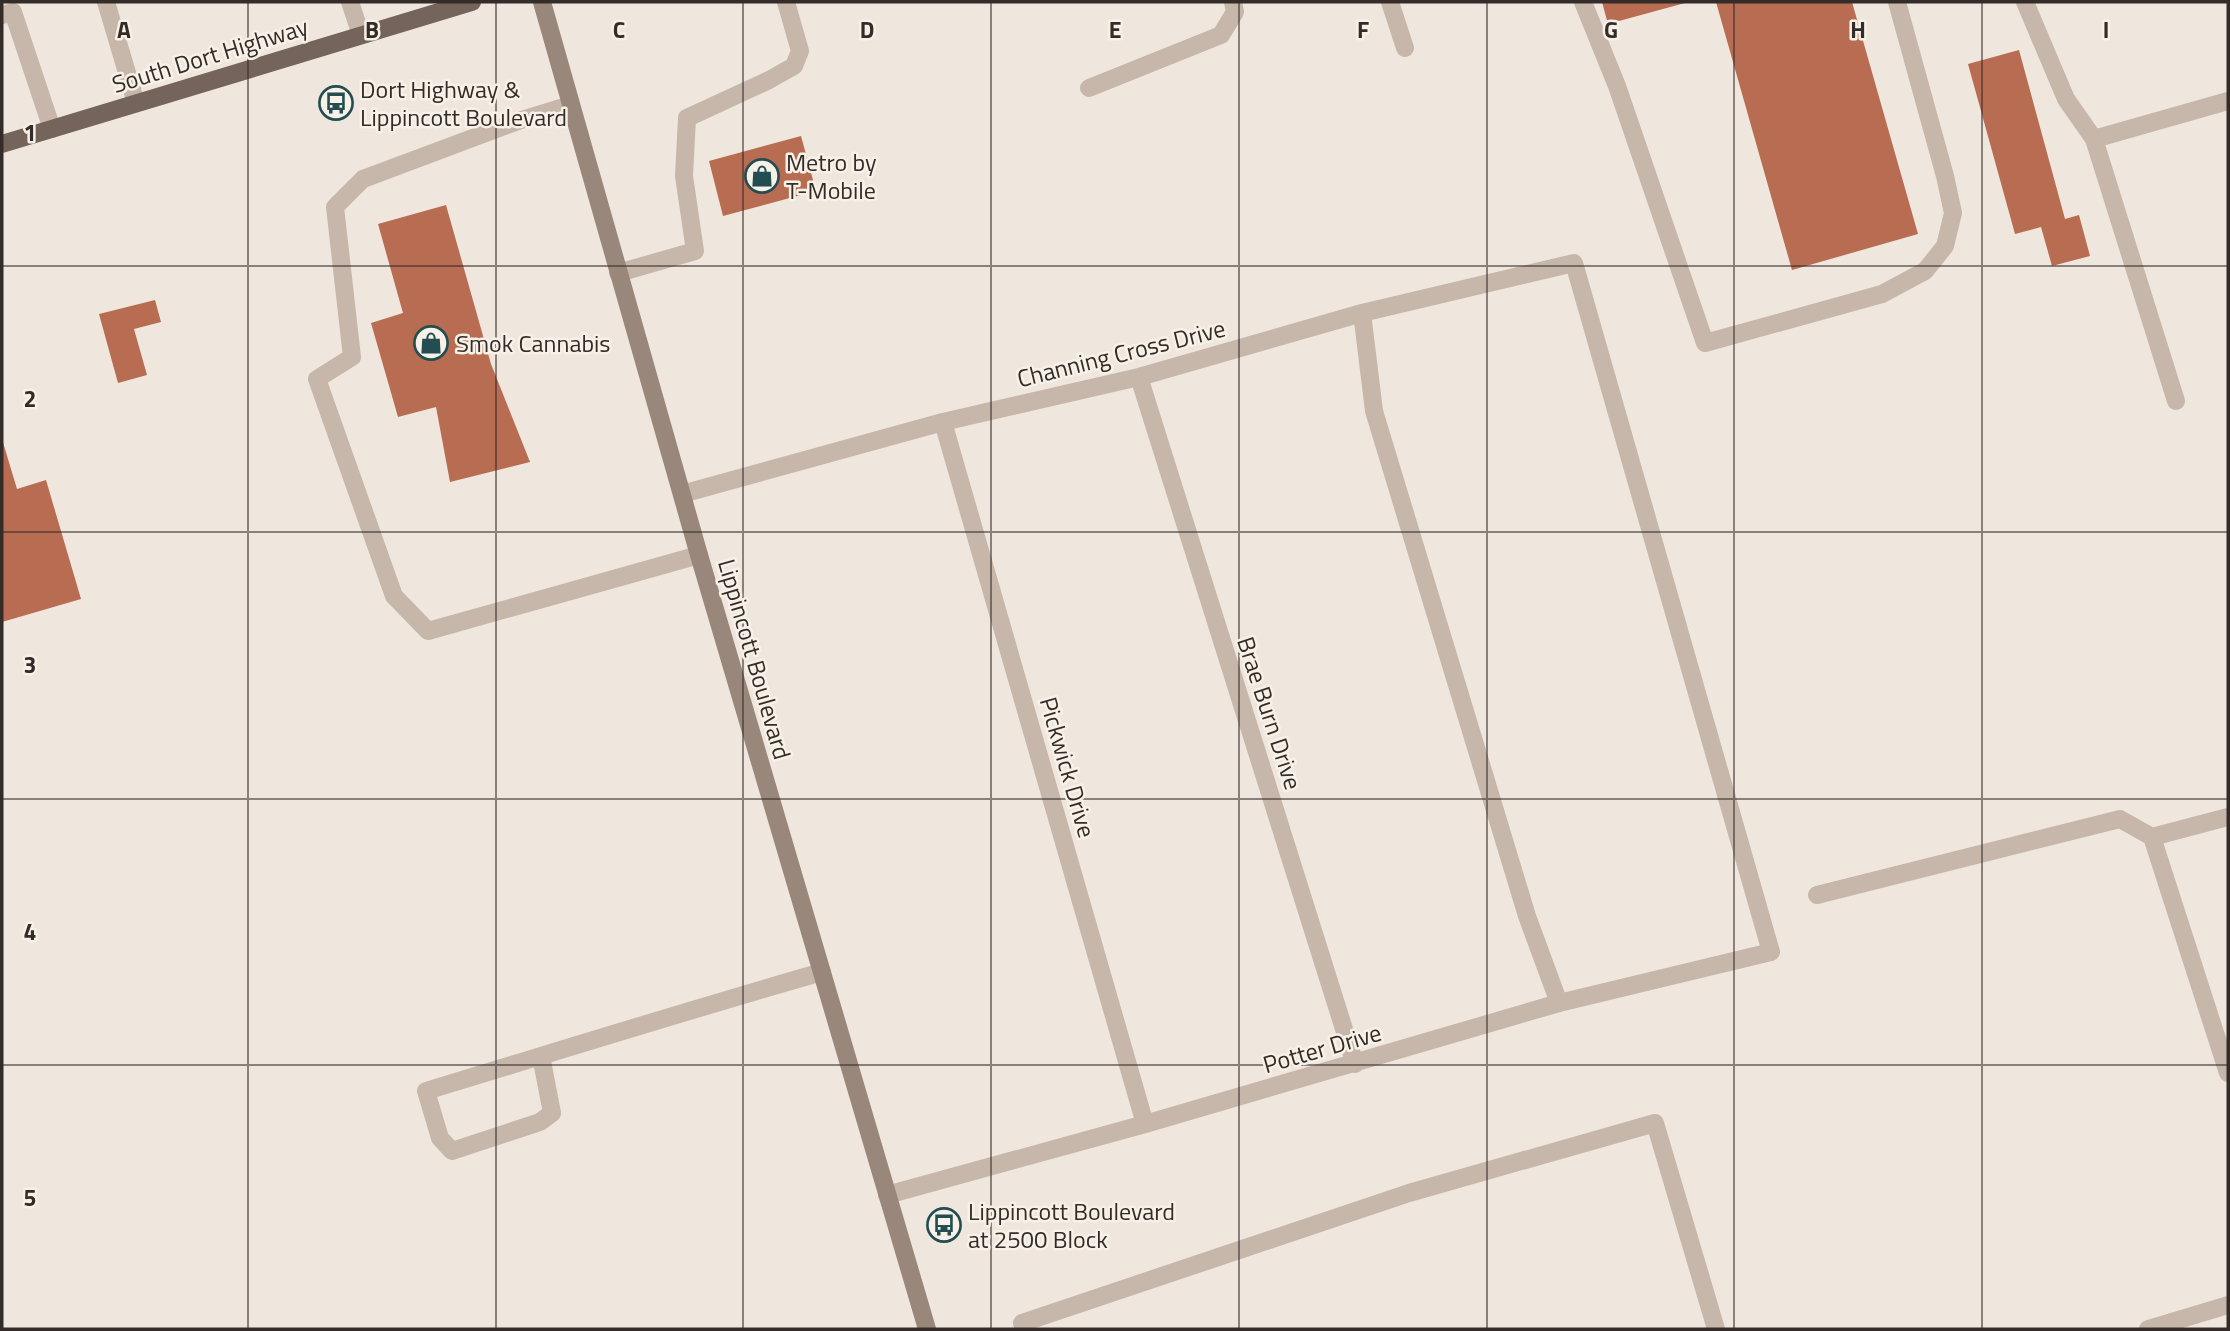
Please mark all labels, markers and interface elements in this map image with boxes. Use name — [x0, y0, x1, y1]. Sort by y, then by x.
street label: South Dort Highway — [107, 8, 313, 102]
text: A — [117, 12, 131, 47]
text: B — [365, 12, 379, 47]
text: C — [613, 12, 625, 47]
text: D — [860, 12, 874, 47]
text: E — [1109, 12, 1121, 47]
text: F — [1357, 12, 1369, 47]
text: G — [1604, 12, 1618, 47]
text: H — [1850, 12, 1866, 47]
text: I — [2103, 12, 2109, 47]
place label: Dort Highway & Lippincott Boulevard — [360, 71, 567, 135]
bus stop icon: Dort Highway & Lippincott Boulevard — [317, 84, 355, 122]
text: 1 — [24, 115, 36, 150]
place label: Metro by T-Mobile — [786, 144, 877, 208]
shop icon: Metro by T-Mobile — [743, 157, 781, 195]
street label: Channing Cross Drive — [1013, 310, 1229, 396]
shop icon: Smok Cannabis — [412, 324, 450, 362]
place label: Smok Cannabis — [456, 325, 610, 361]
text: 2 — [24, 381, 36, 416]
street label: Lippincott Boulevard — [709, 555, 801, 763]
street label: Brae Burn Drive — [1228, 632, 1312, 794]
text: 3 — [24, 647, 36, 682]
street label: Pickwick Drive — [1031, 692, 1105, 842]
text: 4 — [24, 914, 36, 949]
street label: Potter Drive — [1259, 1014, 1385, 1082]
text: 5 — [24, 1180, 36, 1215]
place label: Lippincott Boulevard at 2500 Block — [968, 1193, 1175, 1257]
bus stop icon: Lippincott Boulevard at 2500 Block — [925, 1206, 963, 1244]

